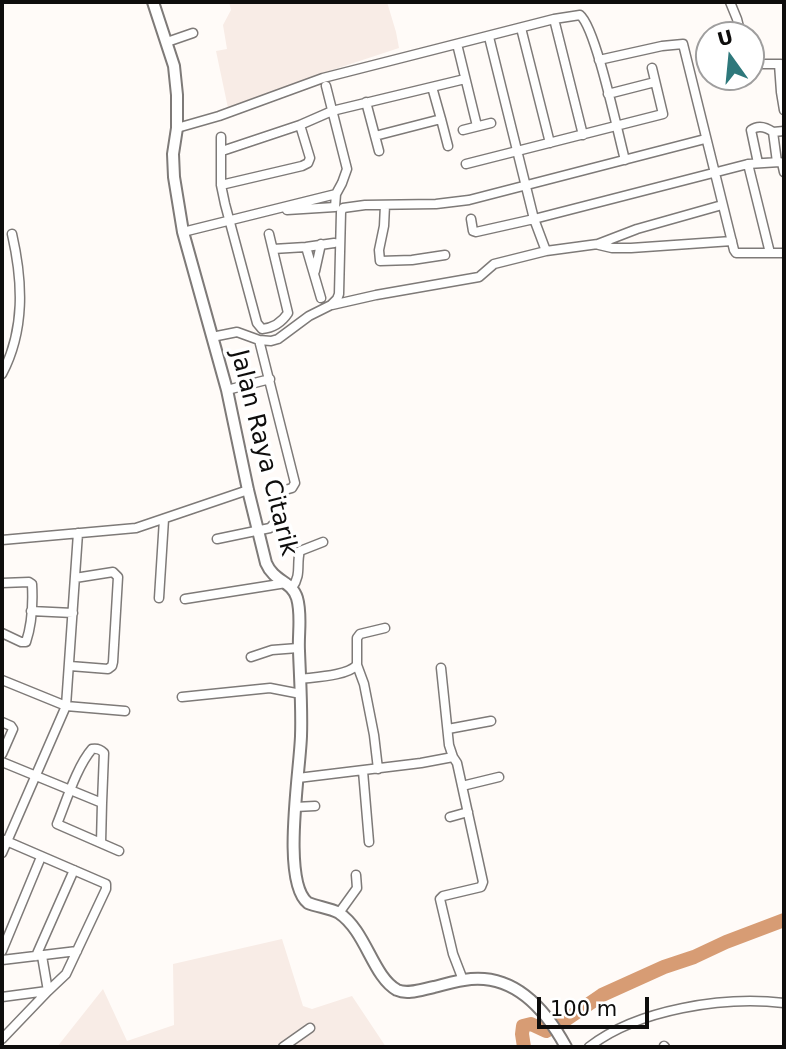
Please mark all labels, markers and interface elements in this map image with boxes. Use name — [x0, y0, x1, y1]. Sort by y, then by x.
north arrow — [695, 21, 765, 91]
text: U — [715, 25, 735, 50]
street label: Jalan Raya Citarik — [223, 347, 303, 559]
scale bar — [541, 982, 653, 1026]
text: 100 m — [550, 997, 617, 1021]

